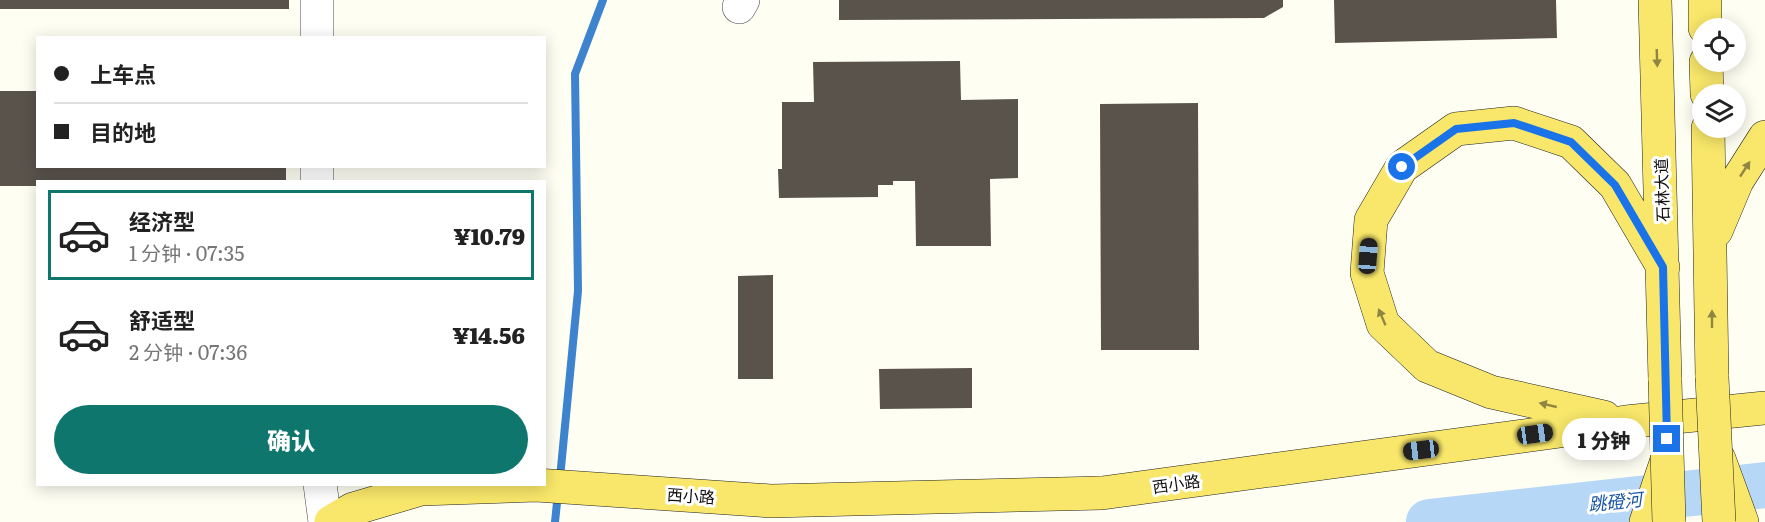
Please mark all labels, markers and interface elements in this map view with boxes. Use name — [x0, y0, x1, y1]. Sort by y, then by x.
map controls — [1692, 18, 1746, 138]
button: locate — [1692, 18, 1746, 72]
one-way arrow — [1652, 49, 1661, 68]
text: 上车点 — [90, 57, 156, 90]
button: layers — [1692, 84, 1746, 138]
text: 目的地 — [90, 115, 156, 148]
route start — [1388, 153, 1415, 180]
street label: 石林大道 — [1648, 158, 1674, 222]
one-way arrow — [1739, 161, 1750, 177]
text: 经济型 — [129, 204, 195, 237]
icon: car — [57, 208, 111, 262]
text: ¥10.79 — [454, 219, 525, 252]
text: 1 分钟 · 07:35 — [129, 237, 244, 267]
car — [1358, 237, 1378, 275]
text: 舒适型 — [129, 303, 195, 336]
icon: car — [57, 307, 111, 361]
one-way arrow — [1377, 308, 1387, 326]
one-way arrow — [1707, 309, 1717, 328]
text: ¥14.56 — [453, 318, 525, 351]
text: 2 分钟 · 07:36 — [129, 336, 247, 366]
one-way arrow — [1539, 399, 1558, 409]
button: 确认 — [54, 405, 528, 474]
callout: 1 分钟 — [1562, 418, 1646, 460]
car — [1516, 423, 1554, 445]
text: 1 分钟 — [1578, 424, 1630, 454]
route end — [1653, 425, 1680, 452]
car — [1402, 439, 1440, 461]
street label: 西小路 — [1151, 468, 1201, 498]
street label: 西小路 — [666, 481, 716, 509]
water label: 跳磴河 — [1587, 484, 1646, 517]

